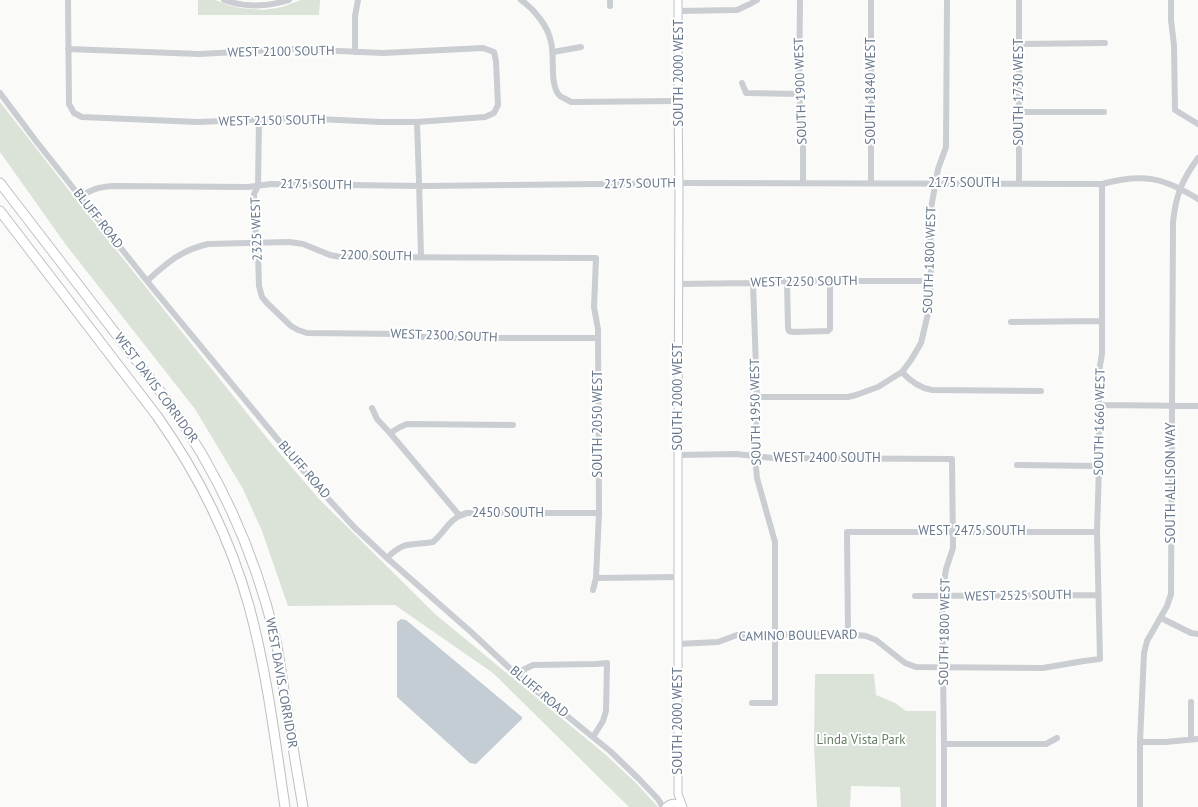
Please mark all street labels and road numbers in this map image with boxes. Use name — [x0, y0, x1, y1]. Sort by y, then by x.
street label: SOUTH 2000 WEST — [671, 19, 687, 127]
street label: SOUTH 1900 WEST — [791, 37, 811, 145]
street label: SOUTH 1840 WEST — [863, 37, 879, 145]
street label: SOUTH 1730 WEST — [1011, 38, 1027, 146]
street label: WEST 2100 SOUTH — [227, 43, 335, 61]
street label: WEST 2150 SOUTH — [218, 112, 326, 130]
street label: 2175 SOUTH — [928, 175, 1000, 191]
street label: 2175 SOUTH — [604, 176, 676, 192]
street label: 2175 SOUTH — [280, 177, 352, 193]
street label: BLUFF ROAD — [70, 186, 126, 252]
street label: 2325 WEST — [248, 197, 266, 261]
street label: SOUTH 1800 WEST — [920, 206, 940, 314]
street label: 2200 SOUTH — [340, 248, 412, 264]
street label: WEST 2250 SOUTH — [750, 273, 858, 291]
street label: WEST 2300 SOUTH — [390, 326, 498, 346]
street label: WEST DAVIS CORRIDOR — [111, 330, 201, 446]
street label: SOUTH 2000 WEST — [670, 343, 686, 451]
street label: SOUTH 1950 WEST — [747, 358, 765, 466]
street label: SOUTH 1660 WEST — [1091, 368, 1109, 476]
street label: SOUTH 2050 WEST — [590, 370, 606, 478]
street label: SOUTH ALLISON WAY — [1163, 423, 1179, 543]
street label: BLUFF ROAD — [275, 438, 333, 502]
street label: WEST 2400 SOUTH — [773, 450, 881, 466]
street label: 2450 SOUTH — [472, 505, 544, 521]
street label: WEST 2475 SOUTH — [918, 523, 1026, 539]
street label: SOUTH 1800 WEST — [936, 578, 954, 686]
street label: WEST 2525 SOUTH — [964, 587, 1072, 605]
street label: WEST DAVIS CORRIDOR — [262, 616, 300, 750]
street label: CAMINO BOULEVARD — [738, 627, 858, 645]
street label: BLUFF ROAD — [507, 663, 571, 721]
street label: SOUTH 2000 WEST — [670, 667, 686, 775]

